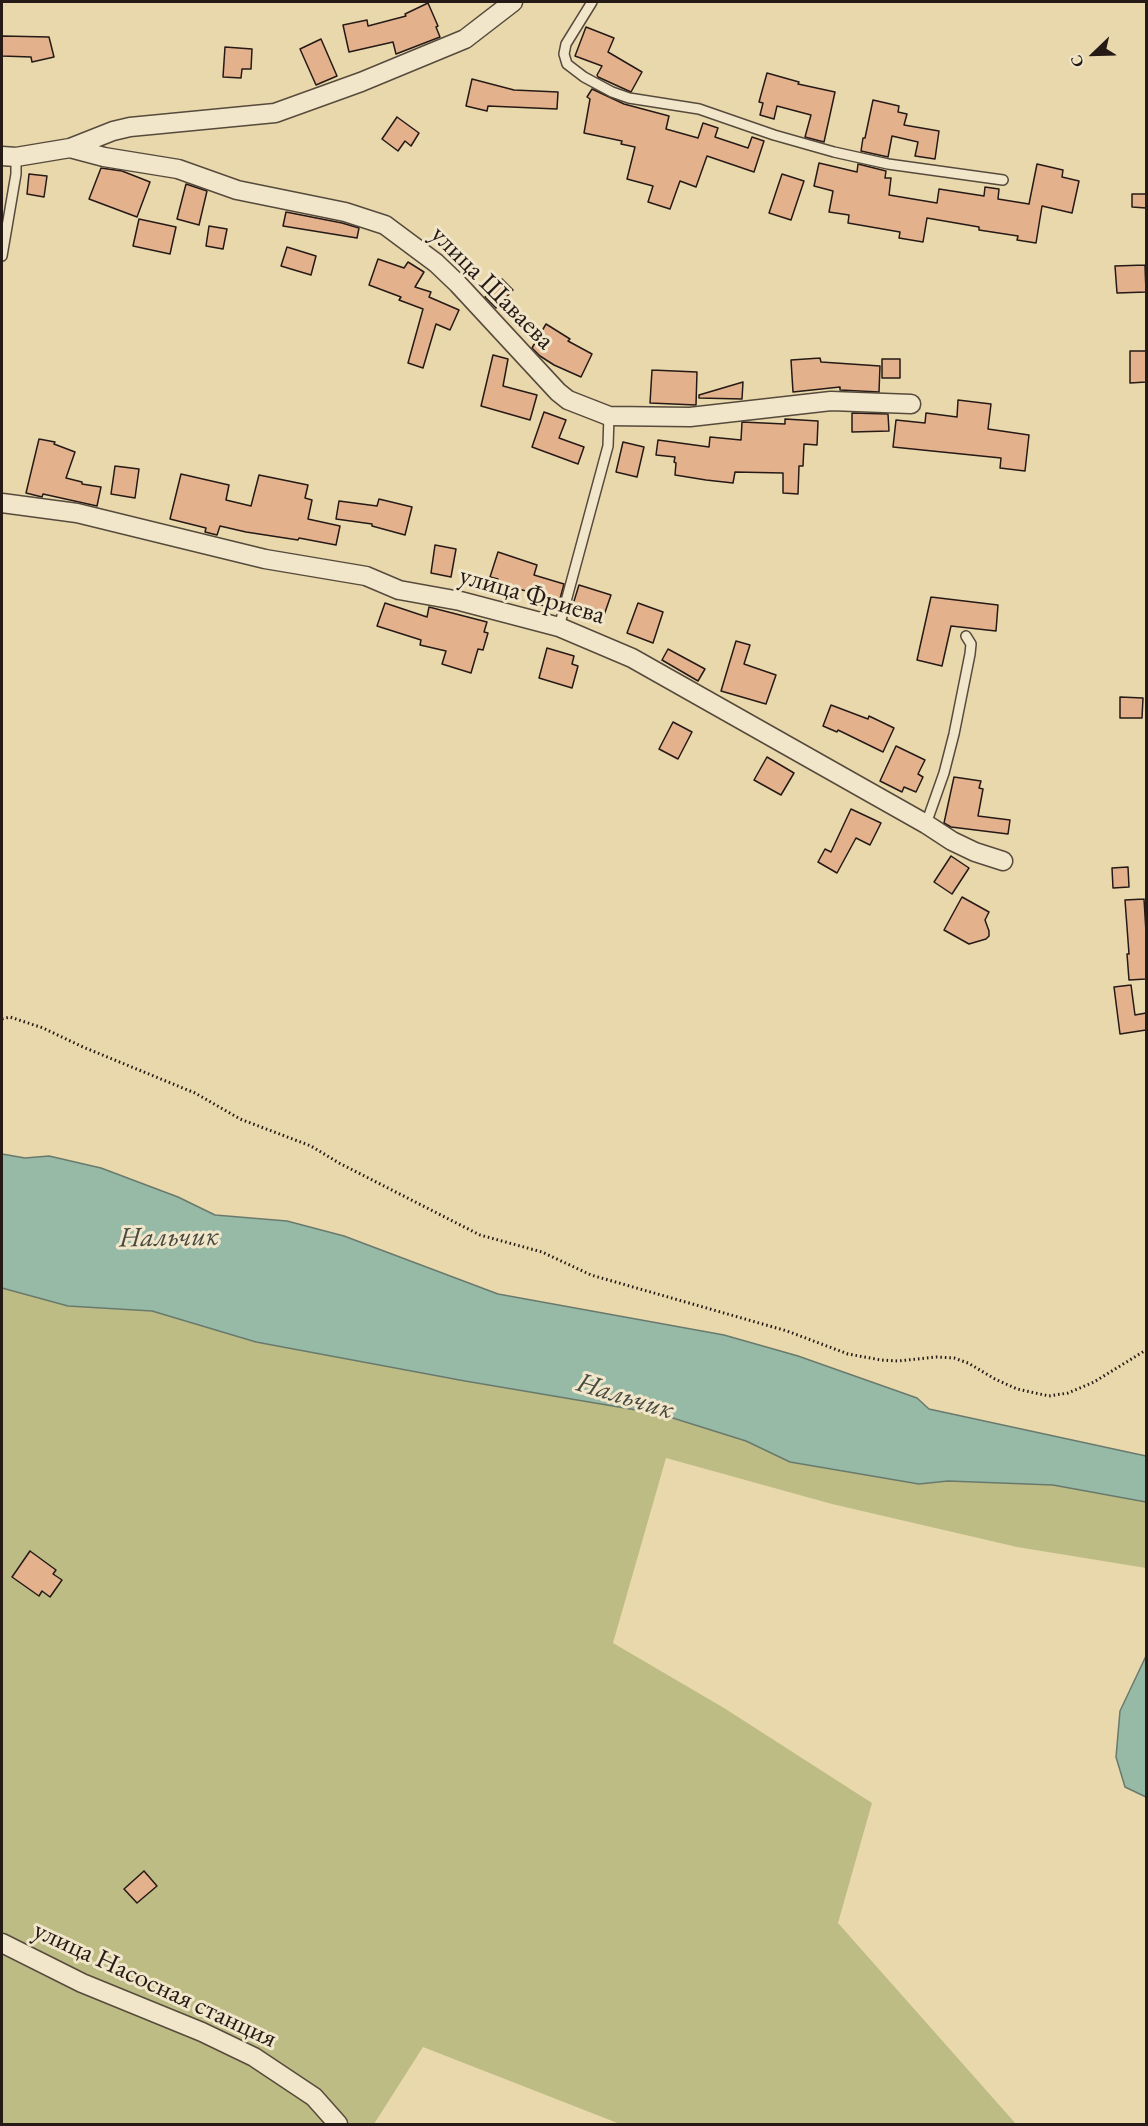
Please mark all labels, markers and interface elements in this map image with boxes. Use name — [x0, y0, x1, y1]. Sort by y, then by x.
north arrow — [1064, 24, 1124, 84]
text: С — [1065, 52, 1089, 71]
street label: улица Шаваева — [423, 219, 561, 357]
street label: улица Фриева — [455, 560, 609, 632]
water label: Нальчик — [119, 1220, 219, 1256]
water label: Нальчик — [572, 1366, 678, 1428]
street label: улица Насосная станция — [28, 1914, 282, 2056]

